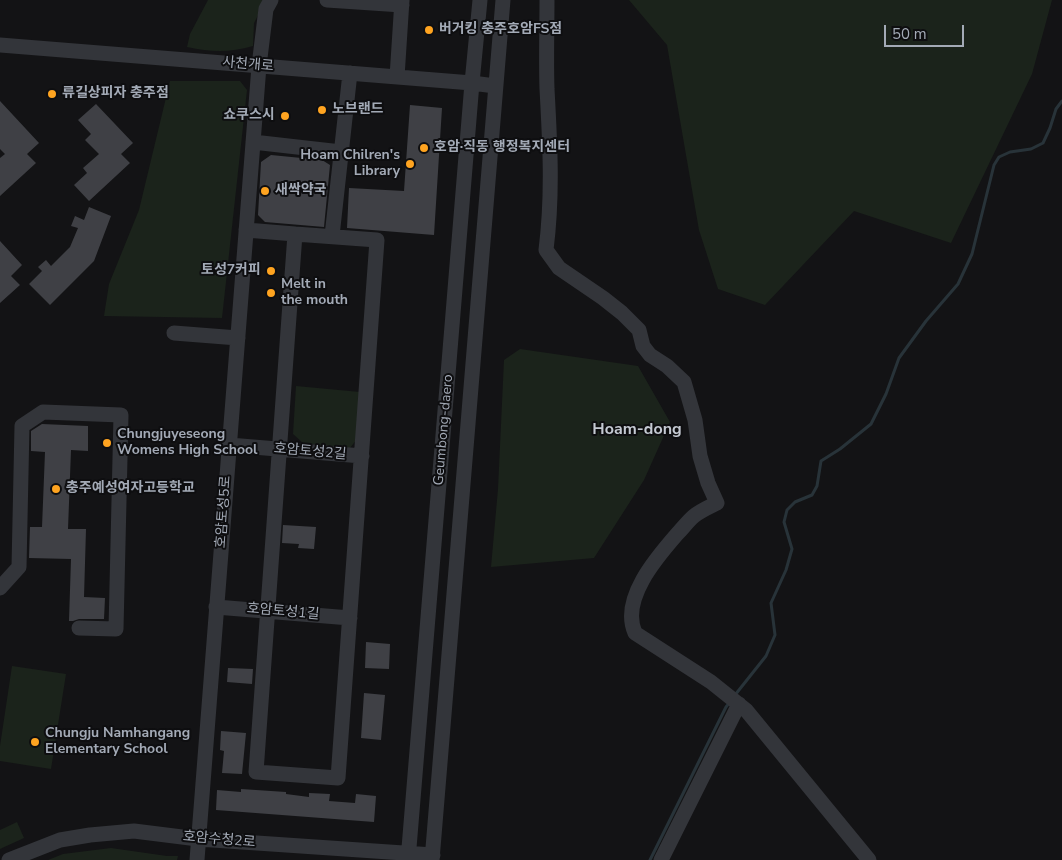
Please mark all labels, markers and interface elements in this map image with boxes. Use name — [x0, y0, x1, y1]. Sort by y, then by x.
scale bar — [887, 15, 967, 47]
place label: 버거킹 충주호암FS점 — [439, 22, 562, 38]
marker: 버거킹 충주호암FS점 — [423, 24, 435, 36]
text: 50 m — [892, 24, 927, 44]
street label: 사천개로 — [222, 54, 274, 76]
place label: 류길상피자 충주점 — [62, 86, 169, 102]
marker: 류길상피자 충주점 — [46, 88, 58, 100]
place label: 노브랜드 — [332, 102, 384, 118]
marker: 노브랜드 — [316, 104, 328, 116]
place label: 쇼쿠스시 — [223, 108, 275, 124]
marker: 쇼쿠스시 — [279, 110, 291, 122]
place label: 호암·직동 행정복지센터 — [434, 140, 570, 156]
marker: 호암·직동 행정복지센터 — [418, 142, 430, 154]
place label: Hoam Chilren's Library — [300, 148, 400, 180]
marker: Hoam Chilren's Library — [404, 158, 416, 170]
place label: 새싹약국 — [275, 183, 327, 199]
marker: 새싹약국 — [259, 185, 271, 197]
place label: 토성7커피 — [201, 263, 261, 279]
marker: 토성7커피 — [265, 265, 277, 277]
place label: Melt in the mouth — [281, 277, 348, 310]
marker: Melt in the mouth — [265, 287, 277, 299]
street label: Geumbong-daero — [431, 374, 457, 486]
district label: Hoam-dong — [592, 420, 682, 440]
place label: Chungjuyeseong Womens High School — [117, 427, 257, 460]
marker: Chungjuyeseong Womens High School — [101, 437, 113, 449]
street label: 호암토성2길 — [273, 440, 347, 464]
street label: 호암토성5로 — [213, 475, 235, 549]
place label: 충주예성여자고등학교 — [66, 481, 195, 497]
marker: 충주예성여자고등학교 — [50, 483, 62, 495]
street label: 호암토성1길 — [246, 600, 320, 624]
place label: Chungju Namhangang Elementary School — [45, 726, 190, 759]
marker: Chungju Namhangang Elementary School — [29, 736, 41, 748]
street label: 호암수청2로 — [182, 828, 256, 852]

